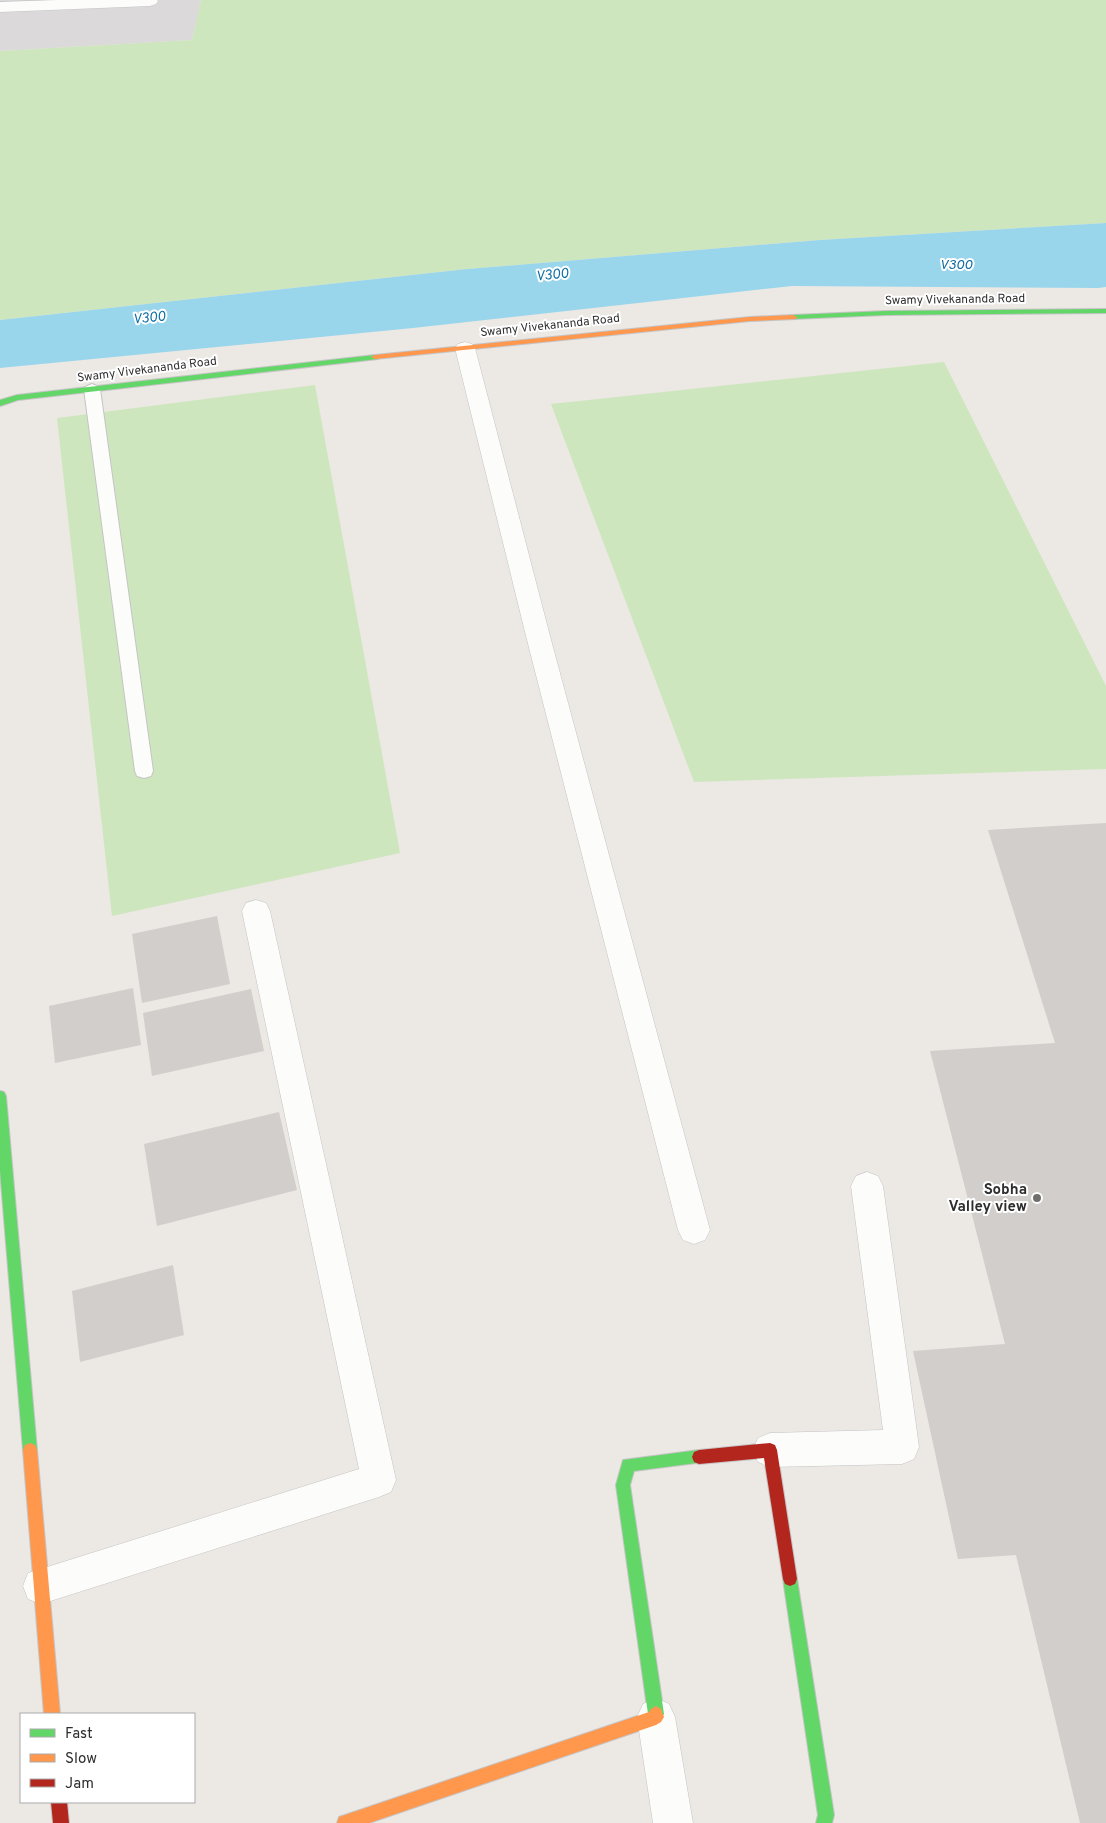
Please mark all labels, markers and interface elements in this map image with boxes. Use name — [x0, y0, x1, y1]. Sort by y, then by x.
water label: V300 — [940, 257, 973, 274]
water label: V300 — [535, 265, 570, 286]
street label: Swamy Vivekananda Road — [885, 291, 1025, 309]
water label: V300 — [132, 308, 167, 329]
street label: Swamy Vivekananda Road — [479, 311, 621, 341]
street label: Swamy Vivekananda Road — [76, 353, 218, 386]
place label: Sobha Valley view — [948, 1181, 1027, 1217]
marker: Sobha Valley view — [1031, 1192, 1043, 1204]
legend — [20, 1713, 195, 1803]
text: Fast — [65, 1725, 93, 1744]
text: Slow — [65, 1750, 97, 1769]
text: Jam — [65, 1775, 94, 1794]

